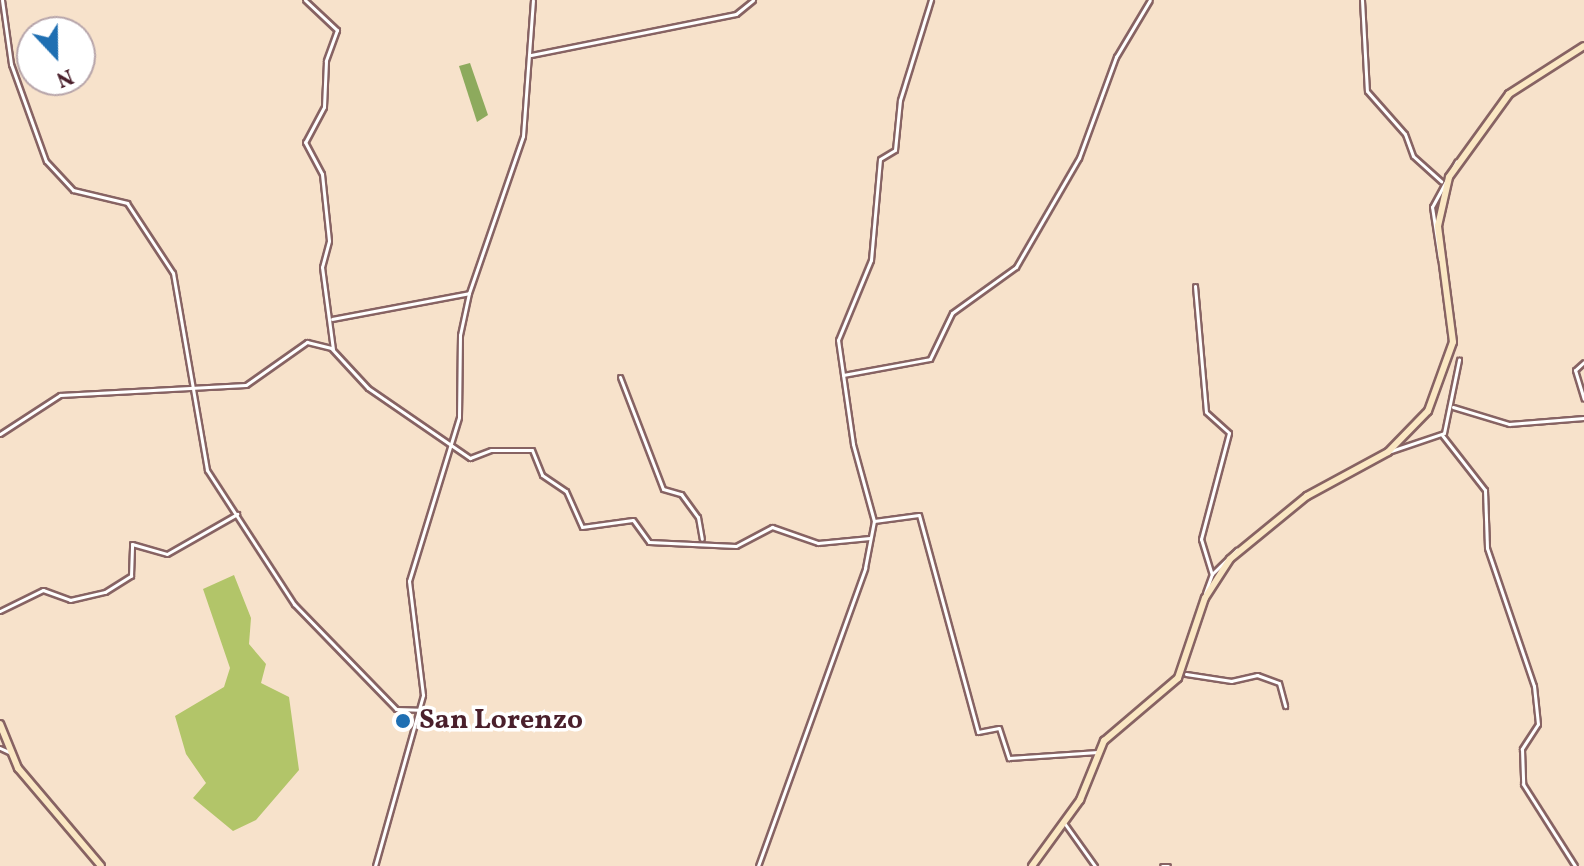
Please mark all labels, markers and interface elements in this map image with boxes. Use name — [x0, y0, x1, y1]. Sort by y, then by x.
north arrow — [16, 16, 96, 96]
text: N — [51, 59, 78, 94]
place label: San Lorenzo — [419, 704, 583, 738]
marker: San Lorenzo — [394, 712, 412, 730]

